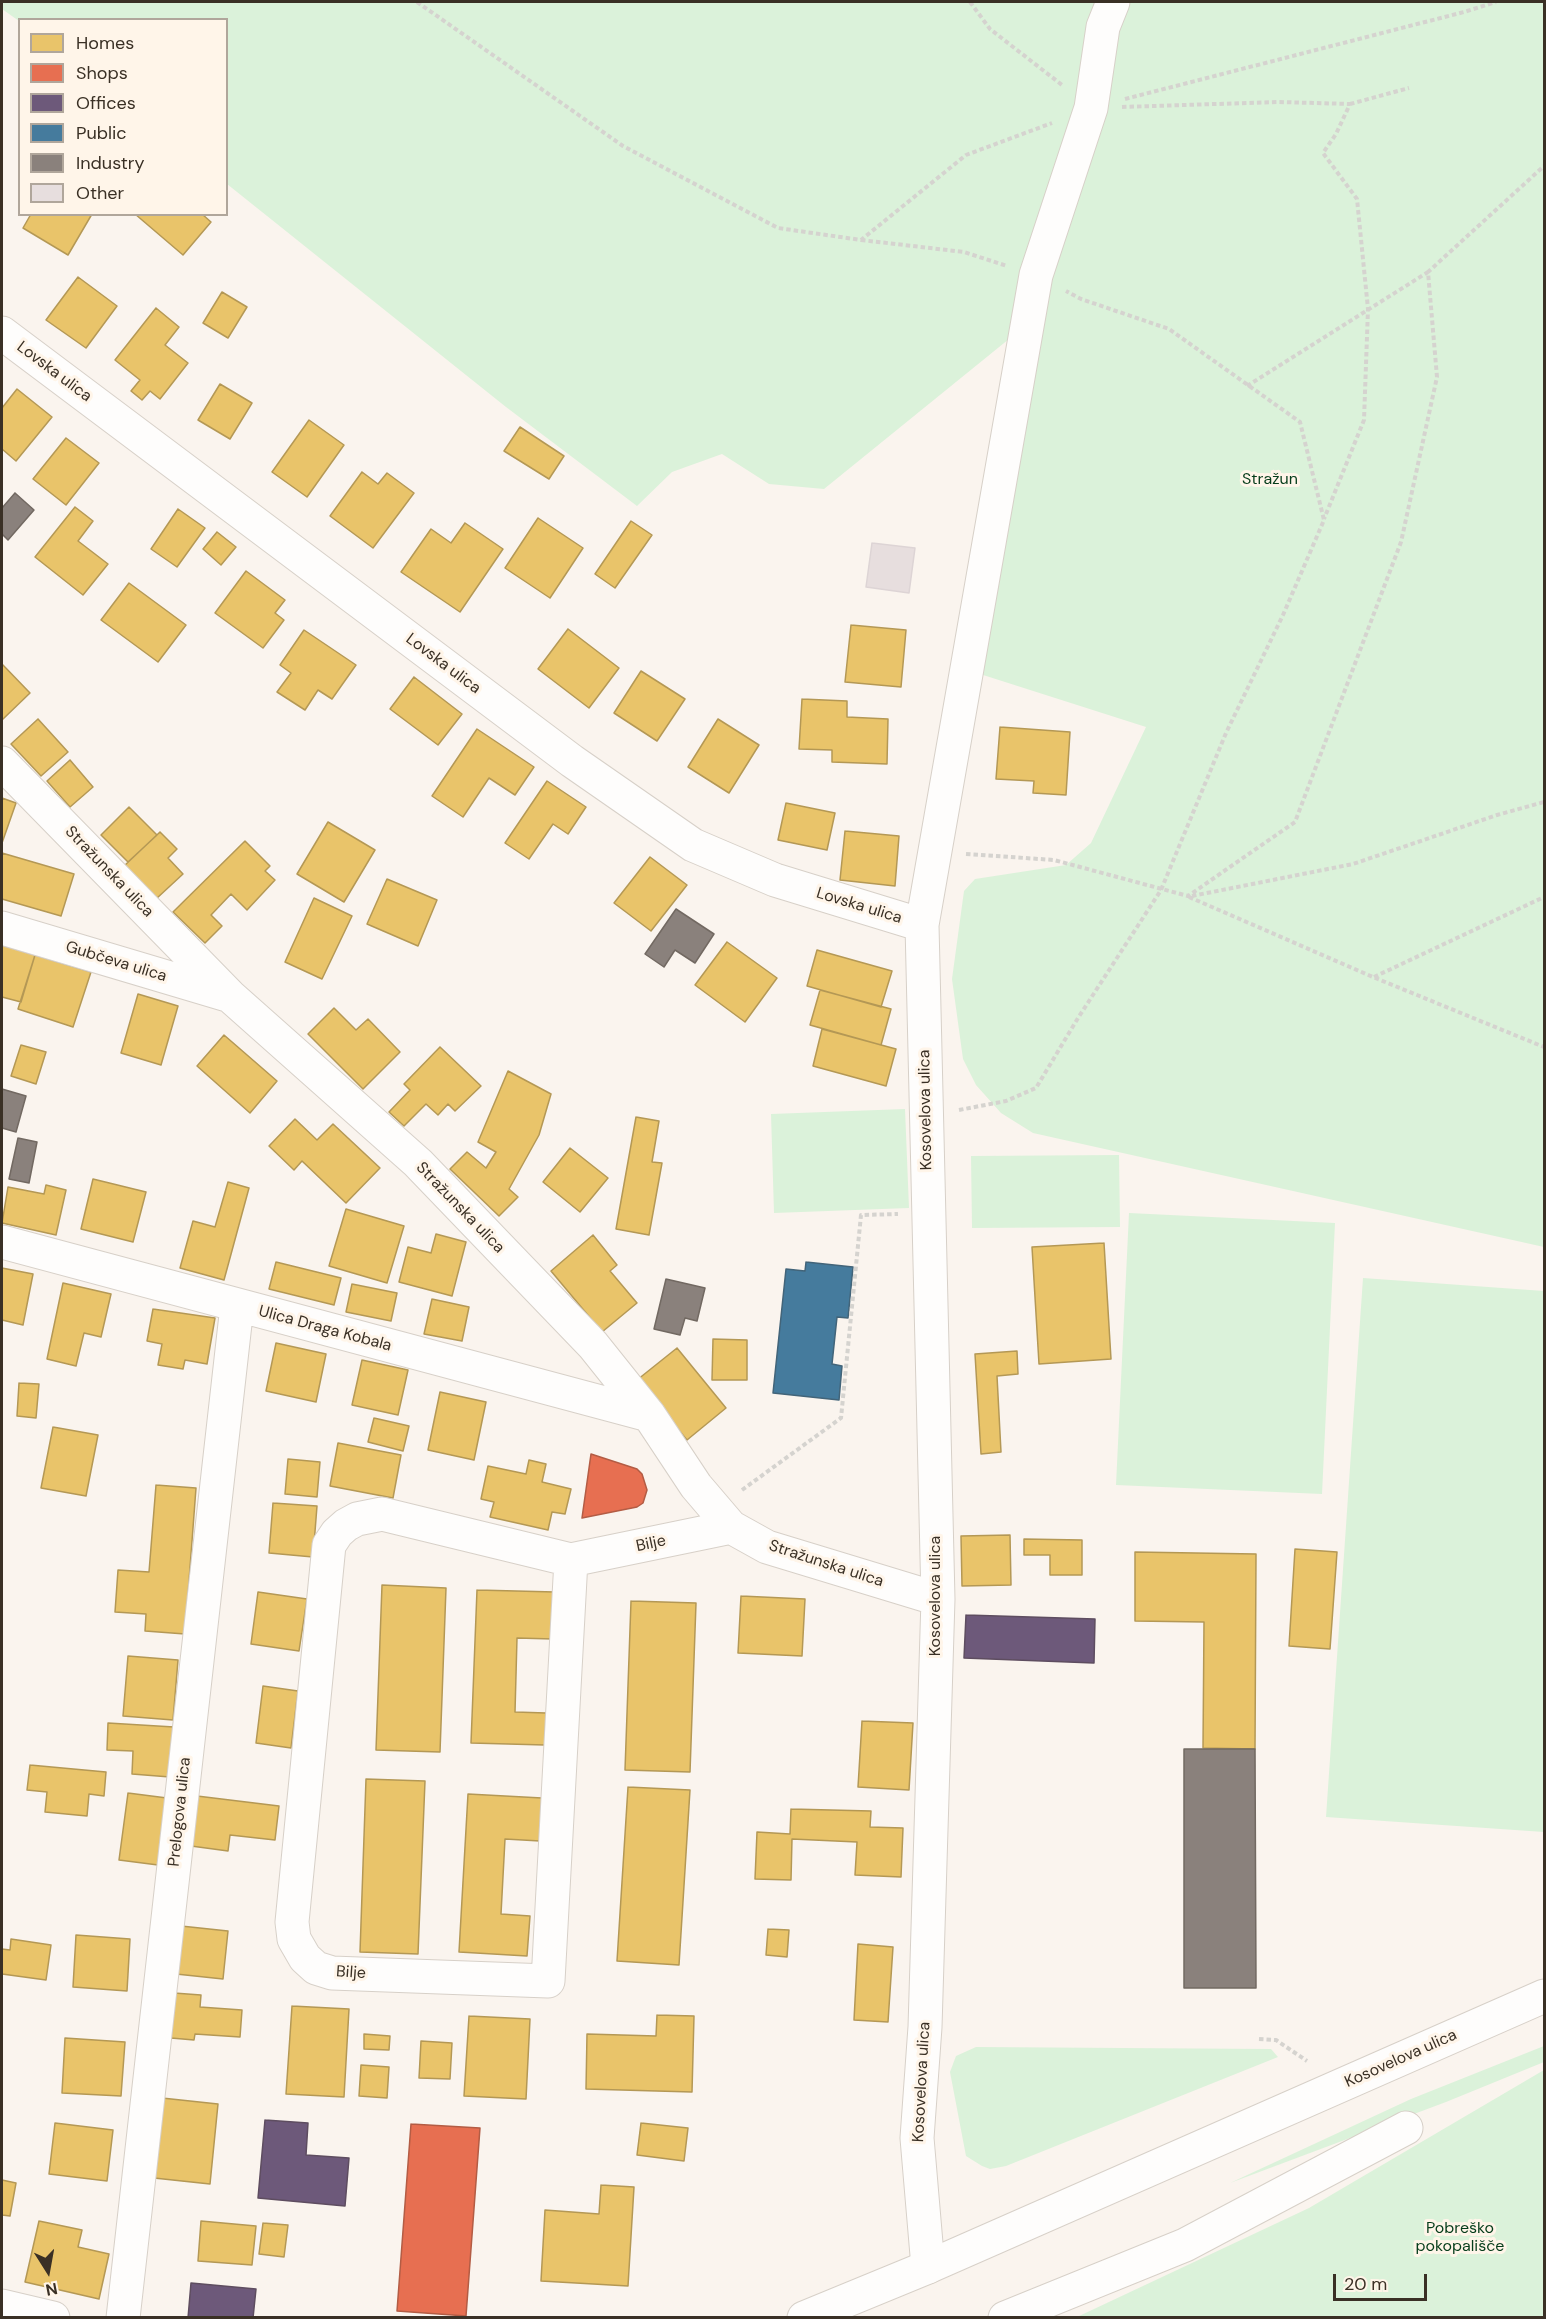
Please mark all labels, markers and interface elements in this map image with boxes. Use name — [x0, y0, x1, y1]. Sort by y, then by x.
legend — [18, 18, 228, 216]
text: Homes — [76, 31, 134, 55]
text: Shops — [76, 61, 128, 85]
text: Offices — [76, 91, 136, 115]
text: Public — [76, 121, 127, 145]
text: Industry — [76, 151, 145, 175]
text: Other — [76, 181, 124, 205]
street label: Lovska ulica — [13, 338, 95, 406]
park label: Stražun — [1242, 470, 1298, 490]
street label: Lovska ulica — [402, 630, 484, 698]
street label: Stražunska ulica — [61, 822, 157, 922]
street label: Lovska ulica — [814, 884, 904, 928]
street label: Gubčeva ulica — [63, 938, 169, 986]
street label: Kosovelova ulica — [915, 1050, 937, 1170]
street label: Stražunska ulica — [412, 1158, 508, 1258]
street label: Ulica Draga Kobala — [256, 1302, 394, 1356]
street label: Bilje — [634, 1531, 668, 1557]
street label: Stražunska ulica — [766, 1536, 886, 1592]
street label: Kosovelova ulica — [926, 1536, 946, 1656]
street label: Prelogova ulica — [165, 1756, 195, 1868]
street label: Bilje — [335, 1962, 367, 1984]
street label: Kosovelova ulica — [909, 2021, 935, 2143]
street label: Kosovelova ulica — [1342, 2026, 1460, 2092]
park label: Pobreško pokopališče — [1416, 2219, 1504, 2257]
north arrow — [18, 2241, 78, 2301]
scale bar — [1336, 2262, 1430, 2300]
text: 20 m — [1344, 2272, 1387, 2296]
text: N — [44, 2278, 59, 2301]

